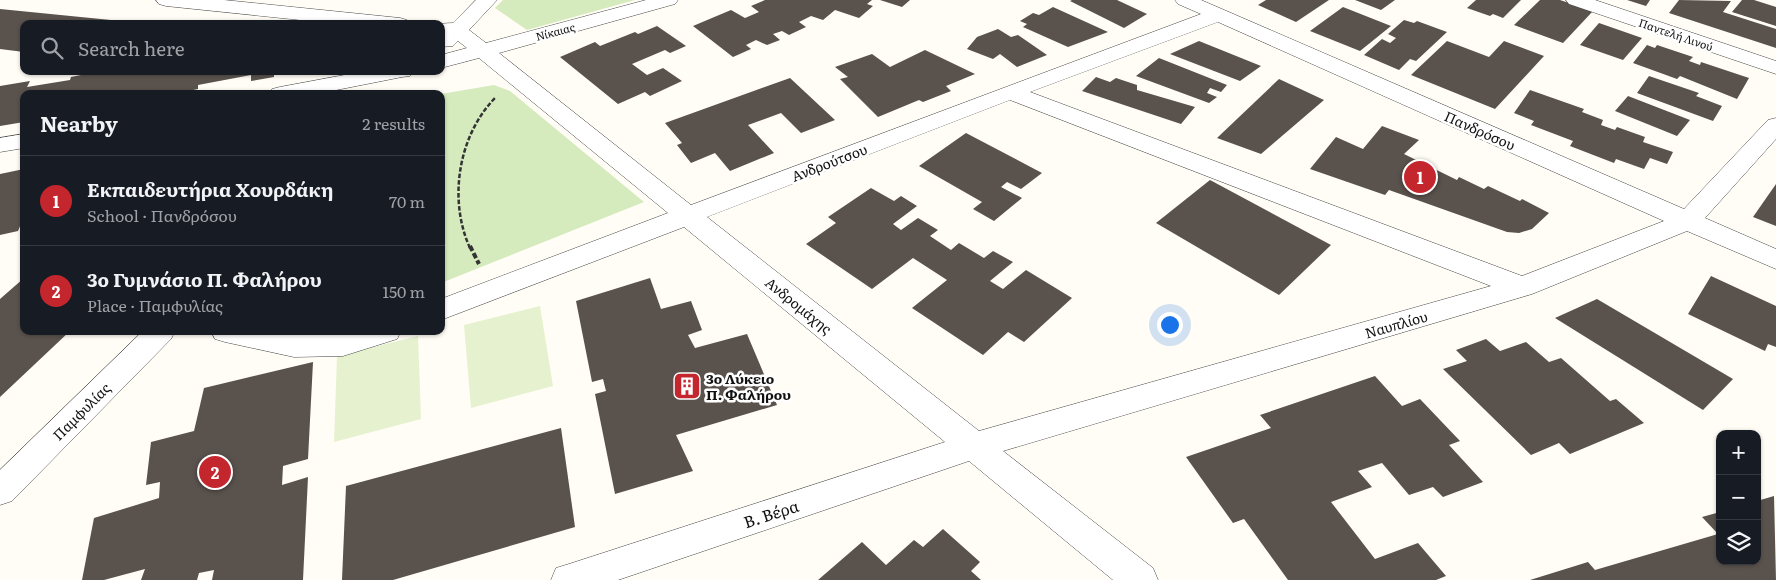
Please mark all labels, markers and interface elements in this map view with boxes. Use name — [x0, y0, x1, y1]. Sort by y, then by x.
street label: Παντελή Λινού — [1637, 14, 1715, 54]
street label: Νίκαιας — [534, 18, 577, 44]
search box — [20, 20, 445, 75]
icon: search — [38, 34, 66, 62]
text: Search here — [78, 34, 185, 62]
street label: Πανδρόσου — [1441, 105, 1519, 155]
text: Nearby — [40, 107, 118, 138]
text: 2 results — [362, 111, 425, 135]
street label: Ανδρούτσου — [788, 138, 870, 186]
pin: 1 — [1404, 158, 1436, 196]
text: Εκπαιδευτήρια Χουρδάκη — [87, 175, 333, 203]
text: 1 — [53, 189, 59, 213]
text: 70 m — [389, 189, 425, 213]
text: School · Πανδρόσου — [87, 203, 237, 227]
text: 3ο Γυμνάσιο Π. Φαλήρου — [87, 265, 322, 293]
street label: Ανδρομάχης — [761, 272, 837, 338]
text: 2 — [52, 279, 60, 303]
text: 150 m — [382, 279, 425, 303]
text: Place · Παμφυλίας — [87, 293, 223, 317]
street label: Ναυπλίου — [1362, 306, 1430, 342]
your location — [1157, 312, 1183, 338]
place label: 3ο Λύκειο Π. Φαλήρου — [706, 368, 791, 404]
building icon: 3ο Λύκειο Π. Φαλήρου — [672, 371, 702, 401]
street label: Παμφυλίας — [48, 378, 114, 444]
map controls — [1716, 430, 1761, 565]
button: + — [1716, 430, 1761, 475]
pin: 2 — [199, 453, 231, 491]
button: − — [1716, 475, 1761, 520]
street label: Β. Βέρα — [740, 493, 802, 533]
button: layers — [1716, 520, 1761, 565]

